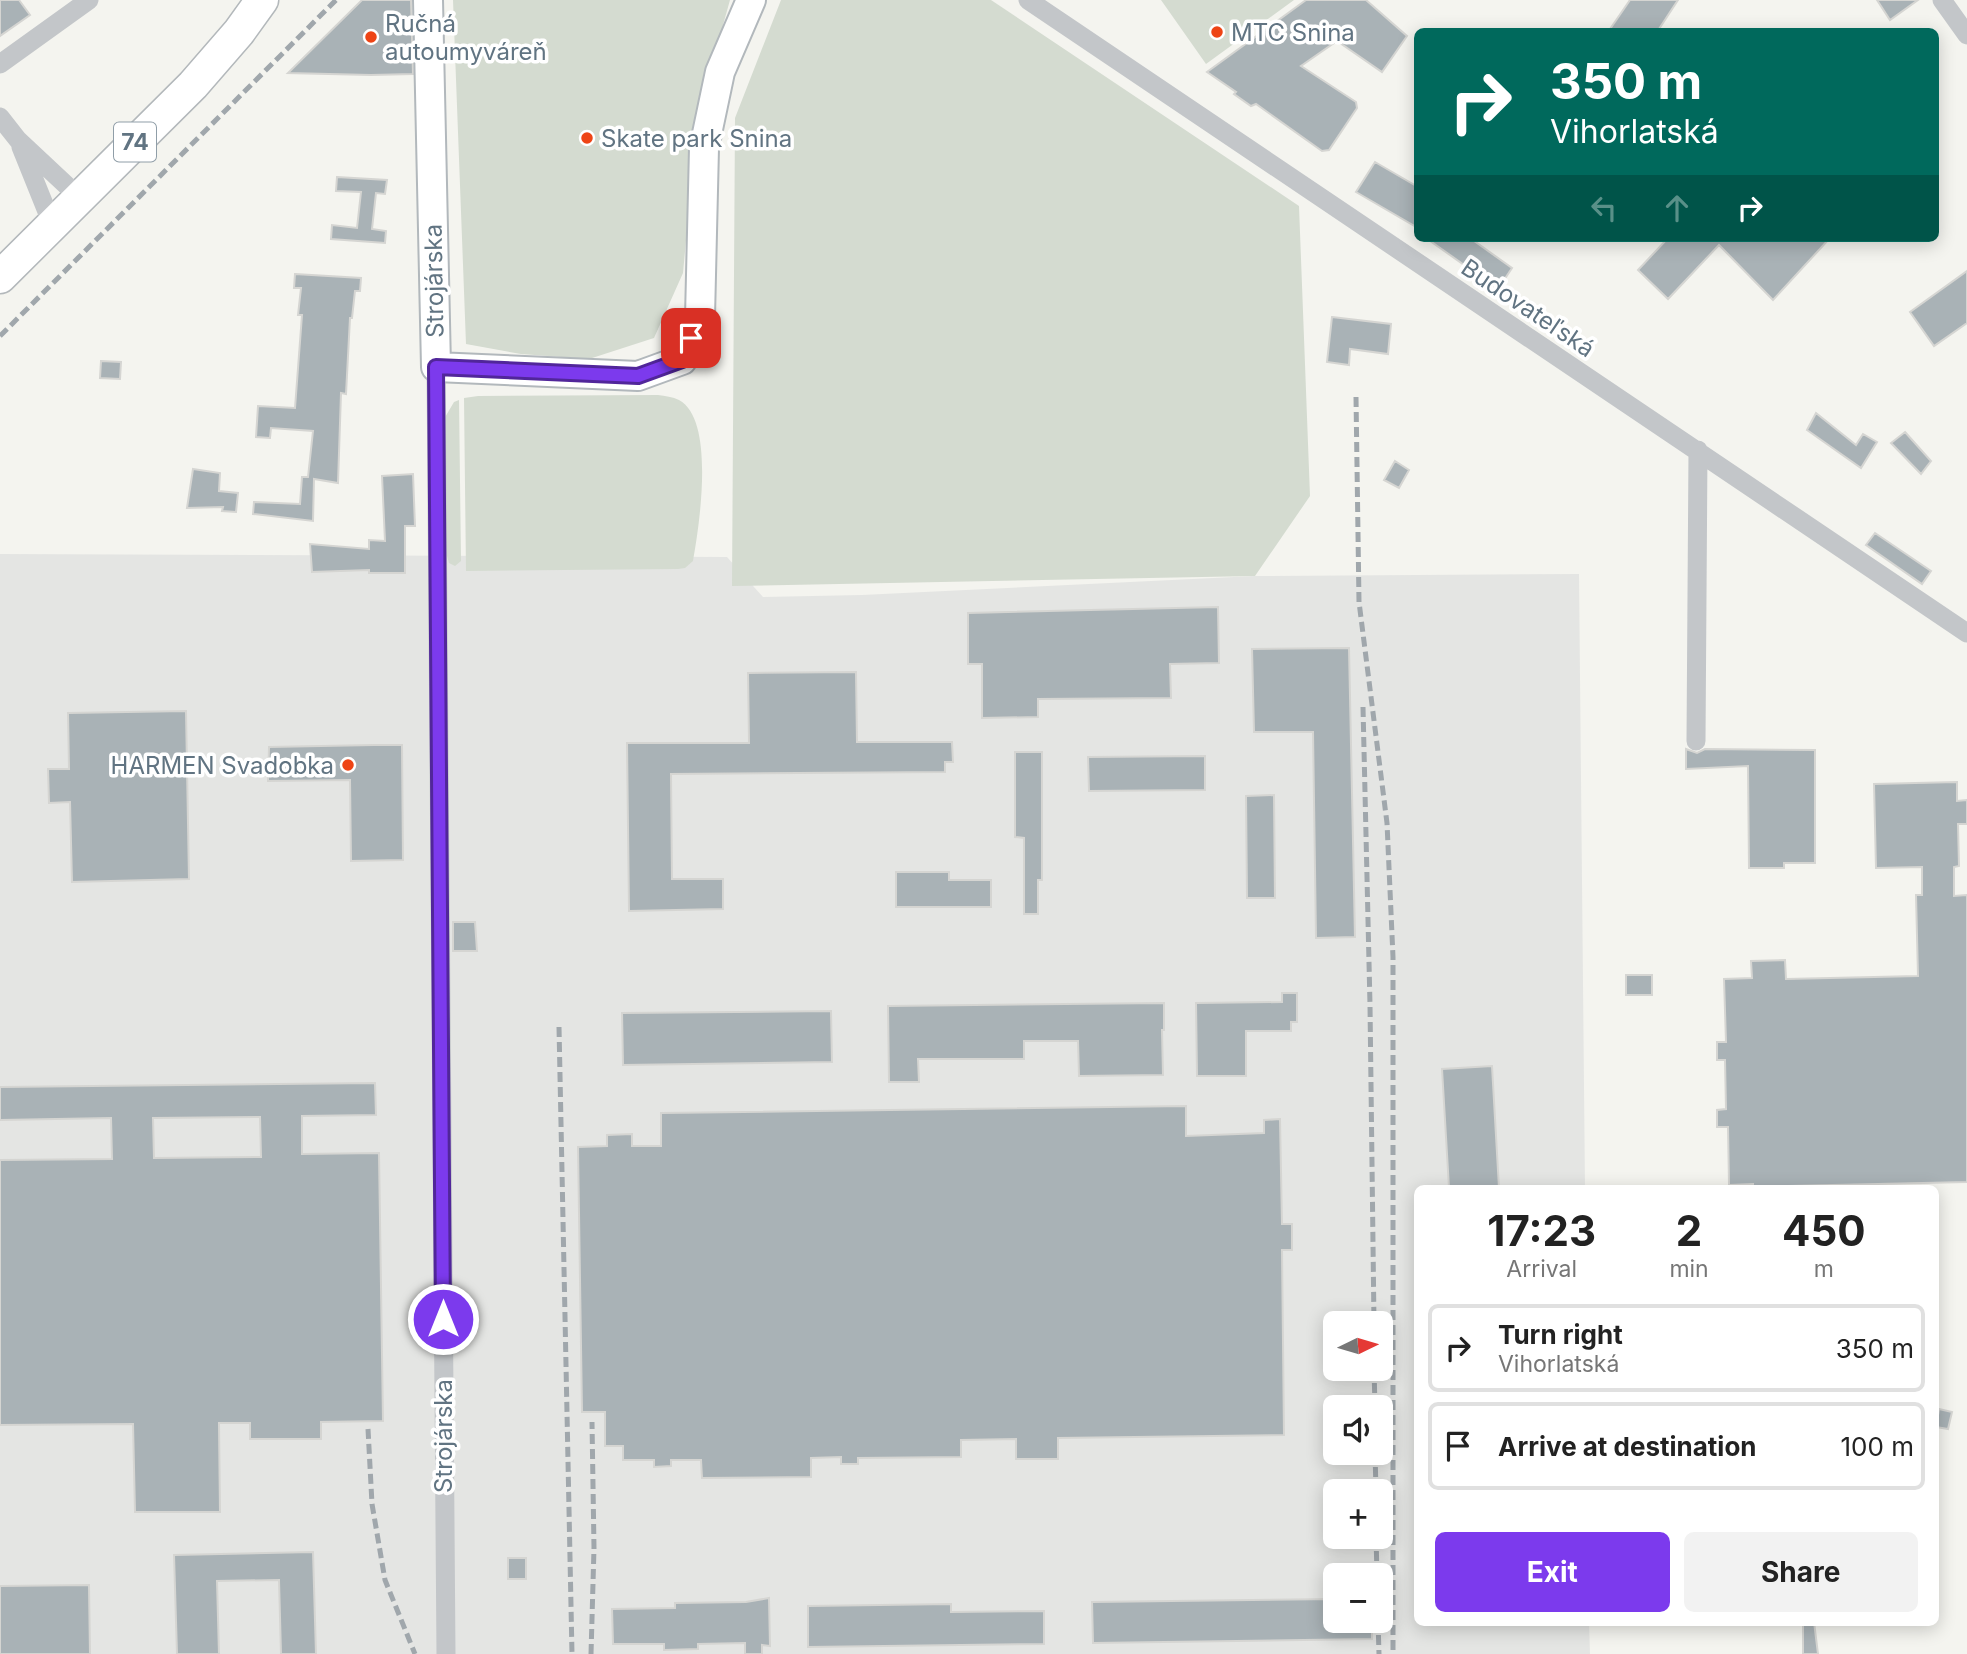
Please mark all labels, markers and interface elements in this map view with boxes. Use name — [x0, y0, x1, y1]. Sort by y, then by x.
place label: Ručná autoumyváreň — [385, 9, 547, 66]
place label: MTC Snina — [1231, 18, 1355, 47]
marker: MTC Snina — [1209, 24, 1225, 40]
marker: Ručná autoumyváreň — [363, 29, 379, 45]
text: 350 m — [1550, 52, 1702, 111]
icon: right — [1435, 56, 1526, 147]
text: Vihorlatská — [1550, 112, 1719, 151]
road number: 74 — [114, 122, 156, 162]
place label: Skate park Snina — [601, 124, 792, 153]
marker: Skate park Snina — [579, 130, 595, 146]
icon: left — [1585, 189, 1623, 227]
icon: ahead — [1658, 189, 1696, 227]
icon: right — [1731, 189, 1769, 227]
street label: Strojárska — [419, 224, 449, 338]
street label: Budovateľská — [1456, 253, 1600, 363]
pin — [661, 308, 721, 368]
icon: arrive — [672, 319, 710, 357]
place label: HARMEN Svadobka — [111, 751, 334, 780]
marker: HARMEN Svadobka — [340, 757, 356, 773]
text: 17:23 — [1487, 1205, 1596, 1256]
text: 2 — [1676, 1205, 1702, 1256]
text: 450 — [1782, 1205, 1866, 1256]
text: Arrival — [1506, 1255, 1577, 1283]
text: min — [1669, 1255, 1709, 1283]
text: m — [1814, 1255, 1834, 1283]
position arrow — [406, 1282, 480, 1356]
north arrow — [1323, 1311, 1393, 1381]
map controls — [1323, 1311, 1393, 1633]
text: Turn right — [1498, 1319, 1623, 1350]
icon: right — [1439, 1329, 1477, 1367]
text: 350 m — [1836, 1333, 1914, 1364]
text: Vihorlatská — [1498, 1350, 1619, 1378]
street label: Strojárska — [429, 1379, 458, 1493]
button: sound — [1323, 1395, 1393, 1465]
icon: arrive — [1439, 1427, 1477, 1465]
text: Arrive at destination — [1498, 1431, 1757, 1462]
text: 100 m — [1841, 1431, 1914, 1462]
button: + — [1323, 1479, 1393, 1549]
button: Exit — [1435, 1532, 1670, 1612]
button: Share — [1684, 1532, 1918, 1612]
button: − — [1323, 1563, 1393, 1633]

